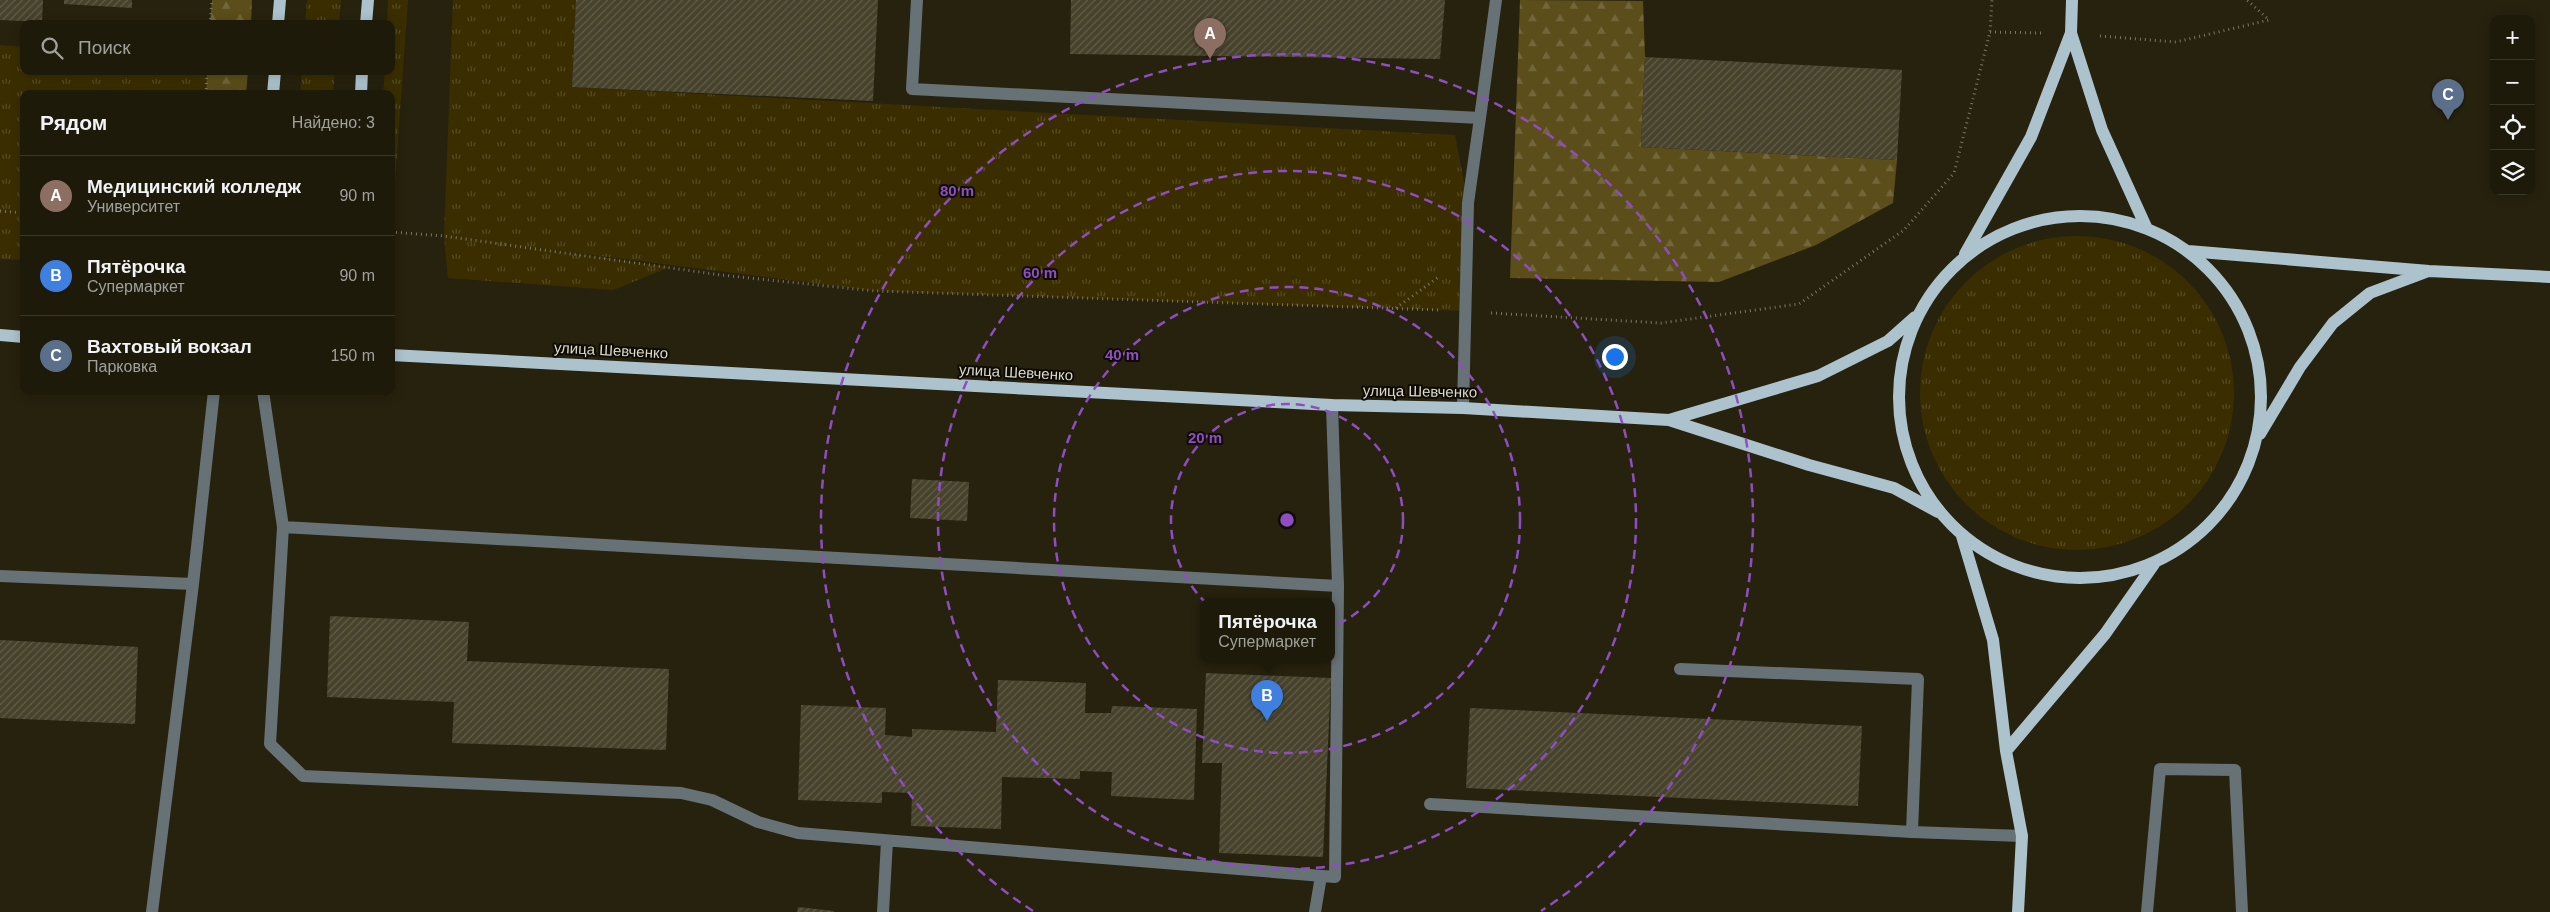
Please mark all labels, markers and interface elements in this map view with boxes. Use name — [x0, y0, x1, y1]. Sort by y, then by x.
map controls — [2490, 15, 2535, 195]
button: + — [2490, 15, 2535, 60]
pin: A — [1194, 18, 1226, 59]
search box — [20, 20, 395, 75]
icon: search — [38, 34, 66, 62]
text: Поиск — [78, 37, 131, 58]
button: − — [2490, 60, 2535, 105]
pin: C — [2432, 79, 2464, 120]
button: locate — [2490, 105, 2535, 150]
text: Рядом — [40, 111, 107, 134]
text: Найдено: 3 — [292, 114, 375, 131]
button: layers — [2490, 150, 2535, 195]
text: Медицинский колледж — [87, 176, 301, 197]
text: 80 m — [940, 182, 974, 199]
text: A — [50, 187, 62, 204]
text: 90 m — [339, 187, 375, 204]
text: Университет — [87, 198, 180, 215]
text: Пятёрочка — [87, 256, 185, 277]
text: 60 m — [1023, 264, 1057, 281]
text: B — [50, 267, 62, 284]
text: 90 m — [339, 267, 375, 284]
text: Супермаркет — [87, 278, 185, 295]
text: Вахтовый вокзал — [87, 336, 252, 357]
street label: улица Шевченко — [553, 339, 669, 361]
your location — [1602, 344, 1628, 370]
text: 40 m — [1105, 346, 1139, 363]
text: C — [50, 347, 62, 364]
text: 150 m — [331, 347, 375, 364]
text: Парковка — [87, 358, 157, 375]
street label: улица Шевченко — [958, 361, 1074, 383]
street label: улица Шевченко — [1363, 382, 1477, 400]
text: 20 m — [1188, 429, 1222, 446]
centre of rings — [1278, 511, 1296, 529]
popup — [1200, 598, 1335, 663]
text: Пятёрочка — [1218, 611, 1317, 632]
text: Супермаркет — [1218, 633, 1316, 650]
pin: B — [1251, 680, 1283, 721]

